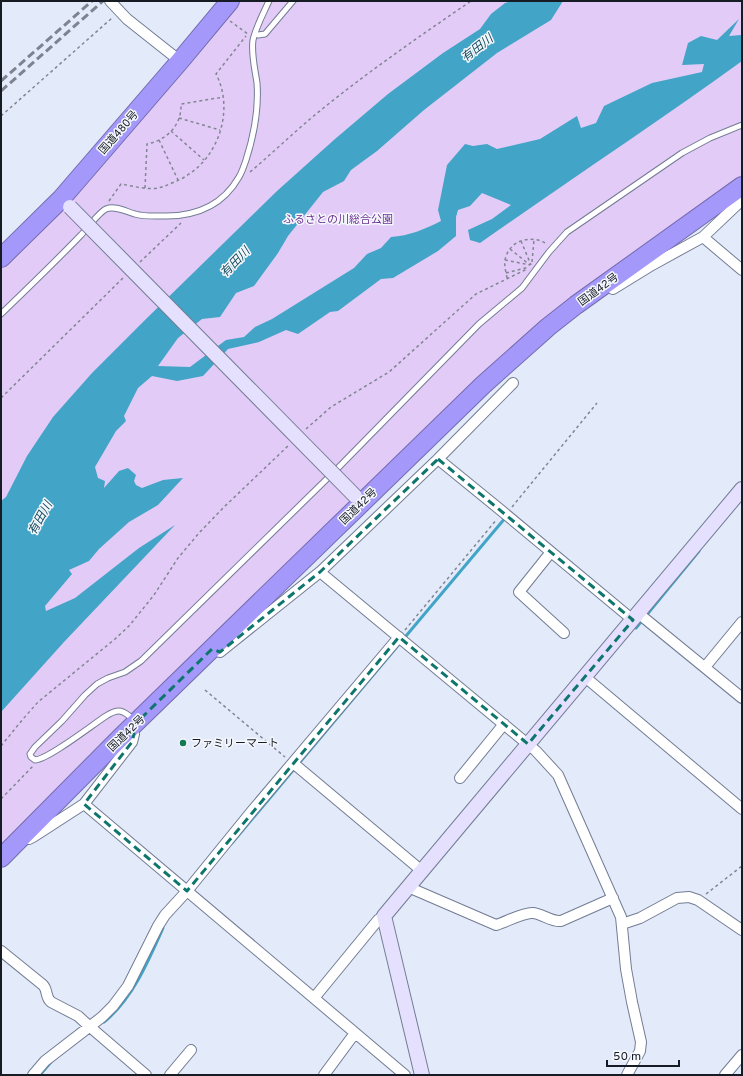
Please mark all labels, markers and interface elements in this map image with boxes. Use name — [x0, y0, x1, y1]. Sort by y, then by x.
water label: 有田川 — [459, 30, 498, 66]
street label: 国道480号 — [96, 108, 142, 157]
park label: ふるさとの川総合公園 — [283, 213, 393, 227]
water label: 有田川 — [217, 243, 255, 281]
street label: 国道42号 — [576, 270, 622, 309]
street label: 国道42号 — [337, 486, 380, 528]
water label: 有田川 — [25, 497, 58, 538]
street label: 国道42号 — [105, 713, 148, 755]
place label: ファミリーマート — [191, 737, 279, 751]
marker: ファミリーマート — [178, 738, 188, 748]
scale bar — [607, 1042, 679, 1068]
text: 50 m — [613, 1049, 641, 1065]

